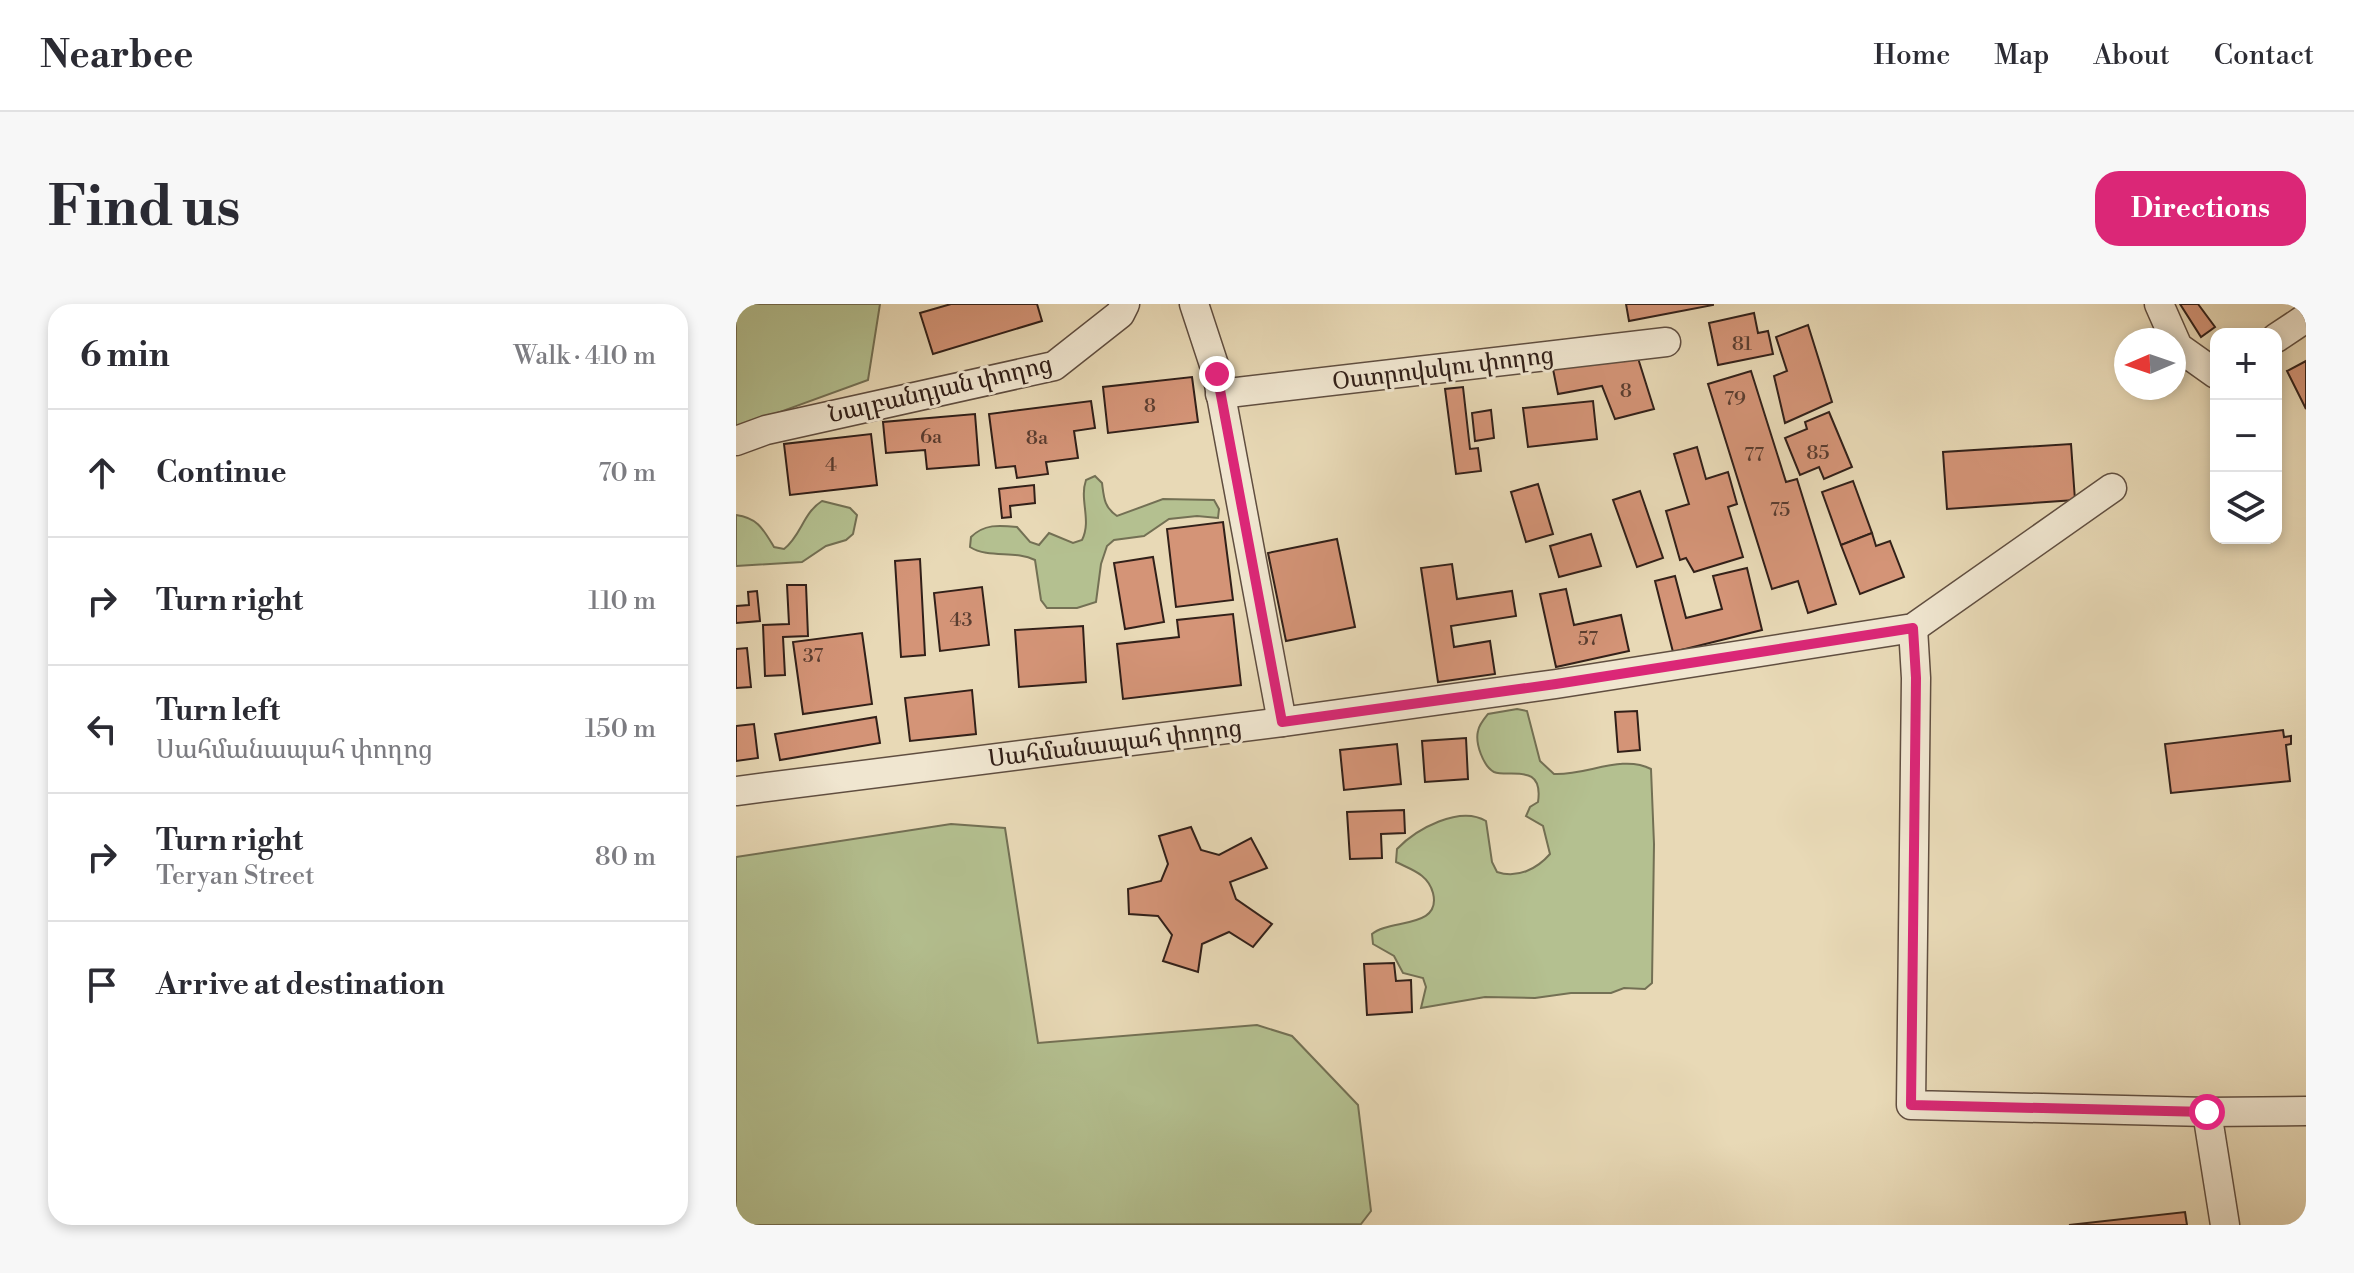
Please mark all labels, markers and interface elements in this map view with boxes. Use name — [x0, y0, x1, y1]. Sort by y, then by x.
text: Nearbee — [40, 32, 193, 79]
text: Home — [1874, 38, 1950, 73]
text: Map — [1994, 38, 2049, 73]
text: About — [2093, 38, 2170, 73]
text: Contact — [2214, 38, 2314, 73]
button: Directions — [2095, 171, 2306, 246]
text: Find us — [48, 173, 241, 243]
north arrow — [2114, 328, 2186, 400]
map controls — [2210, 328, 2282, 544]
button: + — [2210, 328, 2282, 400]
house number: 81 — [1732, 332, 1753, 357]
text: 6 min — [80, 335, 170, 377]
text: Walk · 410 m — [513, 340, 656, 372]
street label: Օստրովսկու փողոց — [1331, 341, 1556, 397]
street label: Նալբանդյան փողոց — [825, 350, 1055, 430]
route end — [1199, 356, 1235, 392]
house number: 8 — [1620, 379, 1632, 404]
house number: 79 — [1724, 387, 1746, 412]
house number: 8 — [1144, 394, 1156, 419]
button: − — [2210, 400, 2282, 472]
house number: 6a — [920, 425, 943, 450]
house number: 8a — [1026, 426, 1049, 451]
house number: 85 — [1806, 441, 1830, 466]
house number: 77 — [1744, 443, 1764, 468]
icon: ahead — [80, 451, 124, 495]
house number: 4 — [825, 453, 837, 478]
text: Continue — [156, 454, 287, 492]
text: 70 m — [598, 457, 656, 489]
button: layers — [2210, 472, 2282, 544]
house number: 75 — [1770, 498, 1790, 523]
icon: right — [80, 579, 124, 623]
text: Turn right — [156, 582, 303, 620]
text: 110 m — [588, 585, 656, 617]
house number: 43 — [950, 608, 972, 633]
house number: 57 — [1578, 627, 1598, 652]
house number: 37 — [803, 644, 823, 669]
text: Turn left — [156, 692, 280, 730]
icon: left — [80, 707, 124, 751]
text: 150 m — [585, 713, 656, 745]
street label: Սահմանապահ փողոց — [987, 714, 1244, 774]
text: Սահմանապահ փողոց — [156, 734, 433, 766]
text: Turn right — [156, 822, 303, 860]
icon: right — [80, 835, 124, 879]
text: 80 m — [595, 841, 656, 873]
text: Teryan Street — [156, 860, 314, 892]
icon: arrive — [80, 963, 124, 1007]
text: Arrive at destination — [156, 966, 445, 1004]
route start — [2189, 1094, 2225, 1130]

